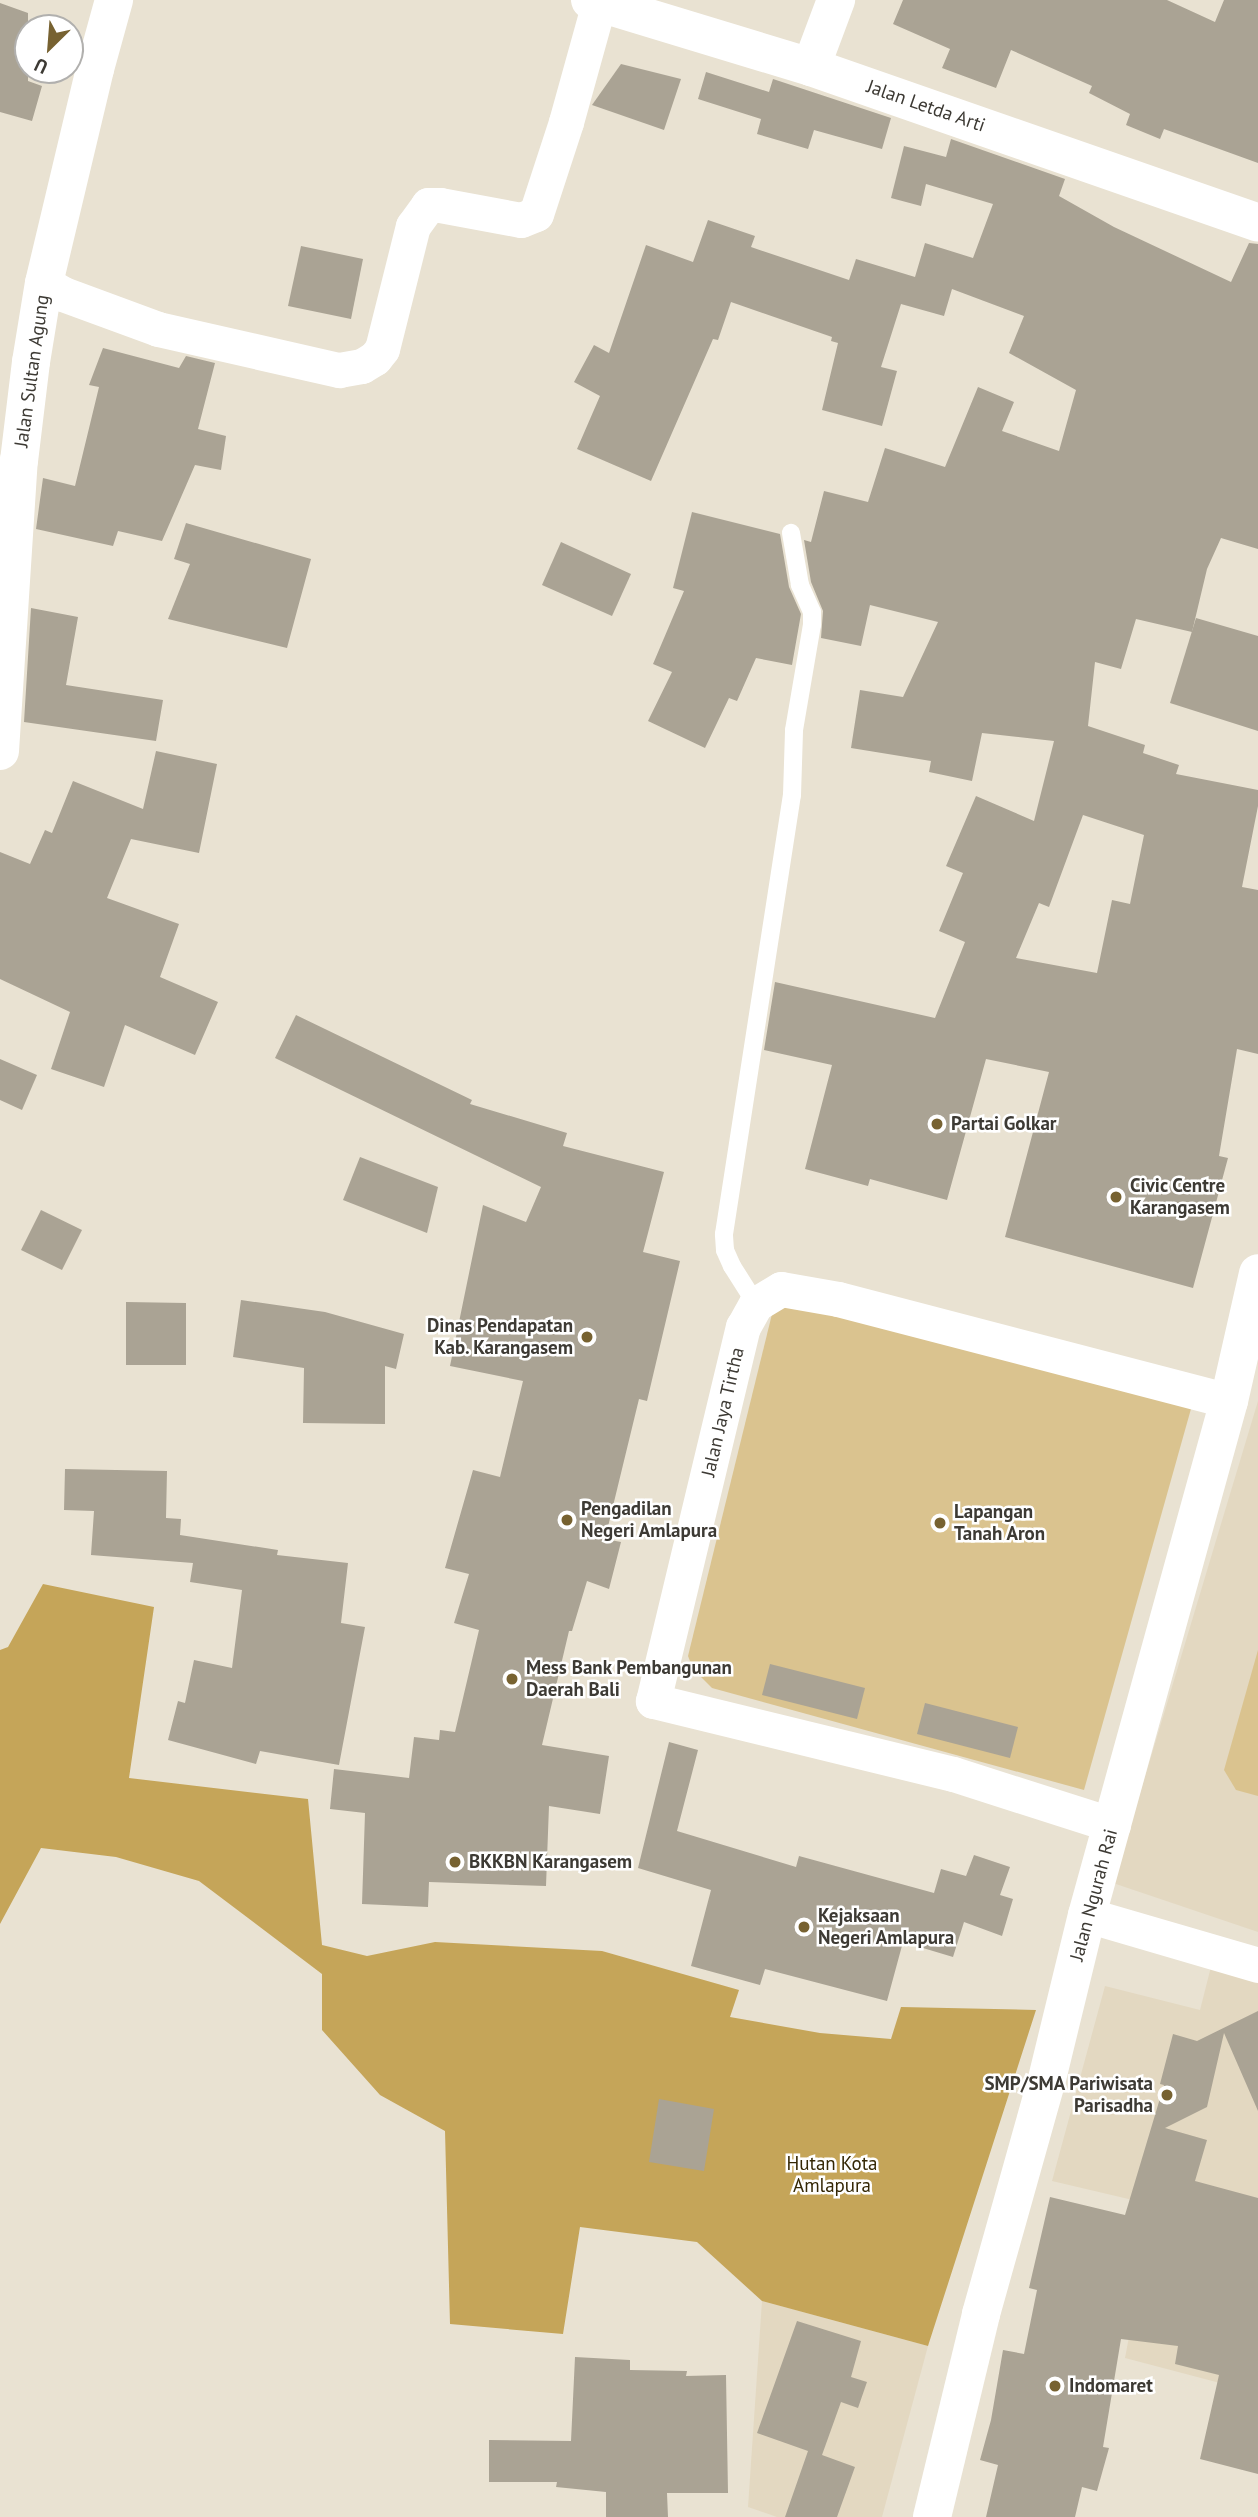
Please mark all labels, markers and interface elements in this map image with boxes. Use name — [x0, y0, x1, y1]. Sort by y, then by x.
north arrow — [14, 14, 84, 84]
text: U — [31, 53, 51, 80]
street label: Jalan Letda Arti — [863, 75, 989, 137]
street label: Jalan Sultan Agung — [10, 293, 54, 449]
place label: Partai Golkar — [951, 1113, 1057, 1135]
marker: Partai Golkar — [929, 1116, 945, 1132]
place label: Civic Centre Karangasem — [1130, 1175, 1230, 1219]
marker: Civic Centre Karangasem — [1108, 1189, 1124, 1205]
place label: Dinas Pendapatan Kab. Karangasem — [427, 1315, 573, 1359]
marker: Dinas Pendapatan Kab. Karangasem — [579, 1329, 595, 1345]
street label: Jalan Jaya Tirtha — [697, 1345, 749, 1479]
place label: Pengadilan Negeri Amlapura — [581, 1498, 718, 1542]
place label: Lapangan Tanah Aron — [954, 1501, 1046, 1545]
marker: Pengadilan Negeri Amlapura — [559, 1512, 575, 1528]
marker: Lapangan Tanah Aron — [932, 1515, 948, 1531]
place label: Mess Bank Pembangunan Daerah Bali — [526, 1657, 732, 1701]
marker: Mess Bank Pembangunan Daerah Bali — [504, 1671, 520, 1687]
street label: Jalan Ngurah Rai — [1065, 1827, 1123, 1963]
place label: BKKBN Karangasem — [469, 1851, 632, 1873]
marker: BKKBN Karangasem — [447, 1854, 463, 1870]
place label: Kejaksaan Negeri Amlapura — [818, 1905, 955, 1949]
marker: Kejaksaan Negeri Amlapura — [796, 1919, 812, 1935]
place label: SMP/SMA Pariwisata Parisadha — [984, 2073, 1153, 2117]
marker: SMP/SMA Pariwisata Parisadha — [1159, 2087, 1175, 2103]
park label: Hutan Kota Amlapura — [786, 2153, 878, 2197]
place label: Indomaret — [1069, 2375, 1153, 2397]
marker: Indomaret — [1047, 2378, 1063, 2394]

